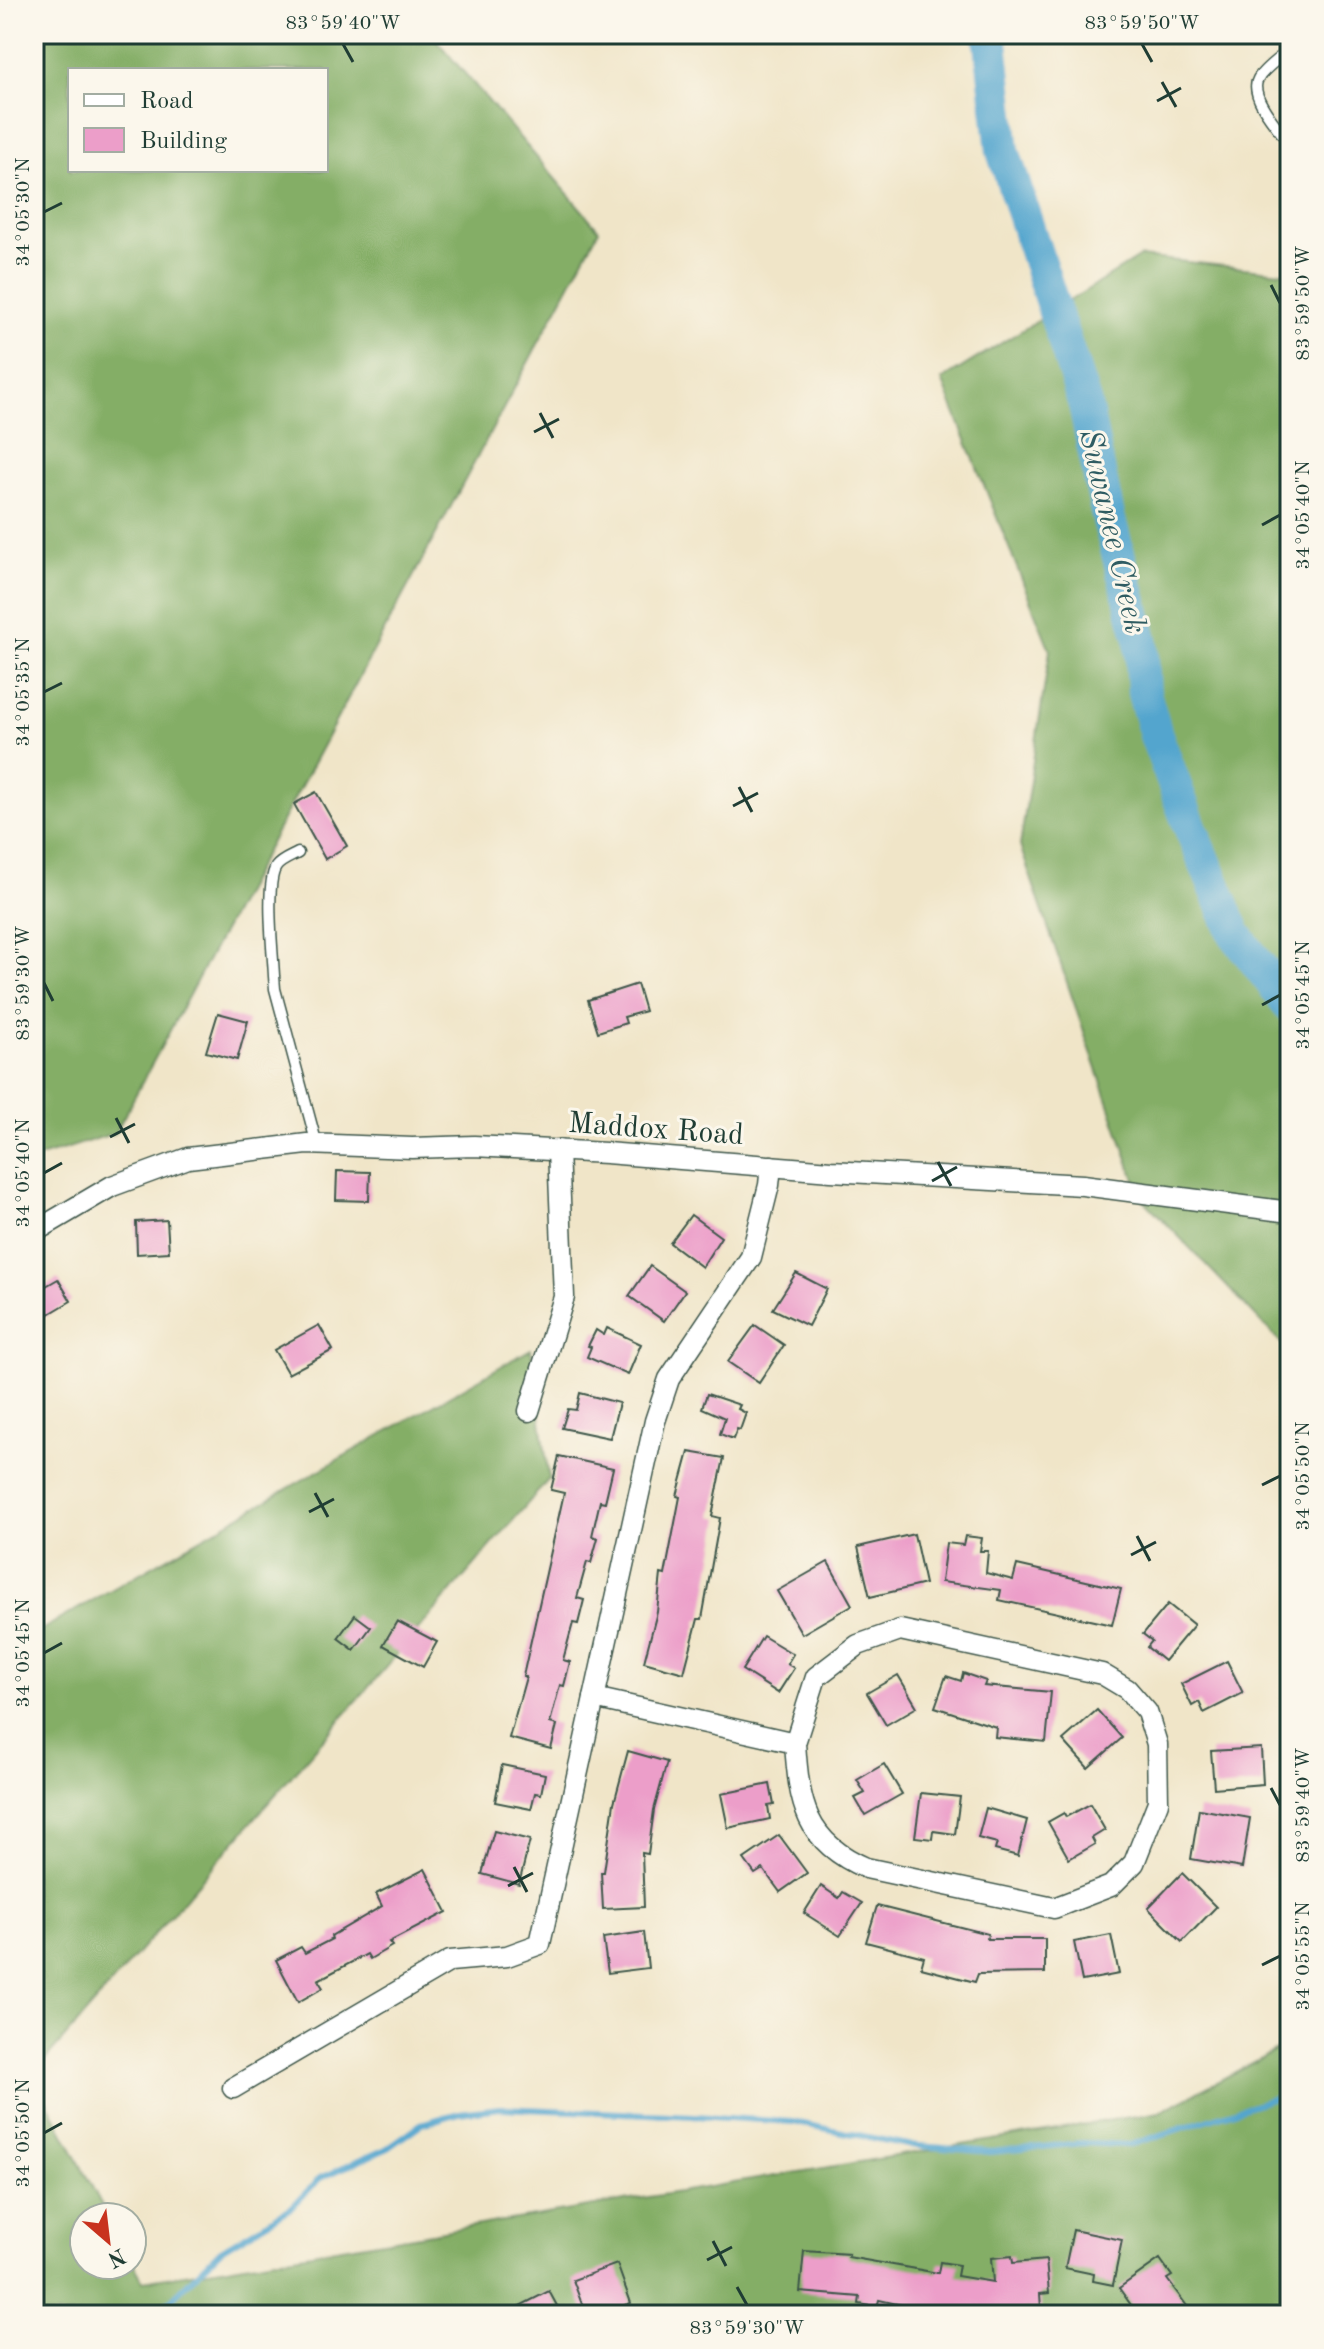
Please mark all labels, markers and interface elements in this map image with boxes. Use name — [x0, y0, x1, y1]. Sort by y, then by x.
text: 83°59'40"W — [285, 14, 401, 34]
text: 83°59'50"W — [1084, 14, 1200, 34]
legend — [68, 68, 328, 172]
text: Road — [140, 90, 193, 114]
text: Building — [140, 130, 227, 154]
text: 34°05'30"N — [14, 157, 34, 267]
text: 83°59'50"W — [1294, 245, 1314, 361]
water label: Suwanee Creek — [1072, 426, 1150, 637]
text: 34°05'40"N — [1294, 460, 1314, 570]
text: 34°05'35"N — [14, 637, 34, 747]
text: 83°59'30"W — [14, 925, 34, 1041]
text: 34°05'45"N — [1294, 940, 1314, 1050]
street label: Maddox Road — [567, 1109, 745, 1151]
text: 34°05'40"N — [14, 1118, 34, 1228]
text: 34°05'50"N — [1294, 1421, 1314, 1531]
text: 34°05'45"N — [14, 1598, 34, 1708]
text: 83°59'40"W — [1294, 1747, 1314, 1863]
text: 34°05'55"N — [1294, 1901, 1314, 2011]
text: 34°05'50"N — [14, 2078, 34, 2188]
north arrow — [68, 2201, 148, 2281]
text: N — [104, 2243, 129, 2271]
text: 83°59'30"W — [689, 2319, 805, 2339]

